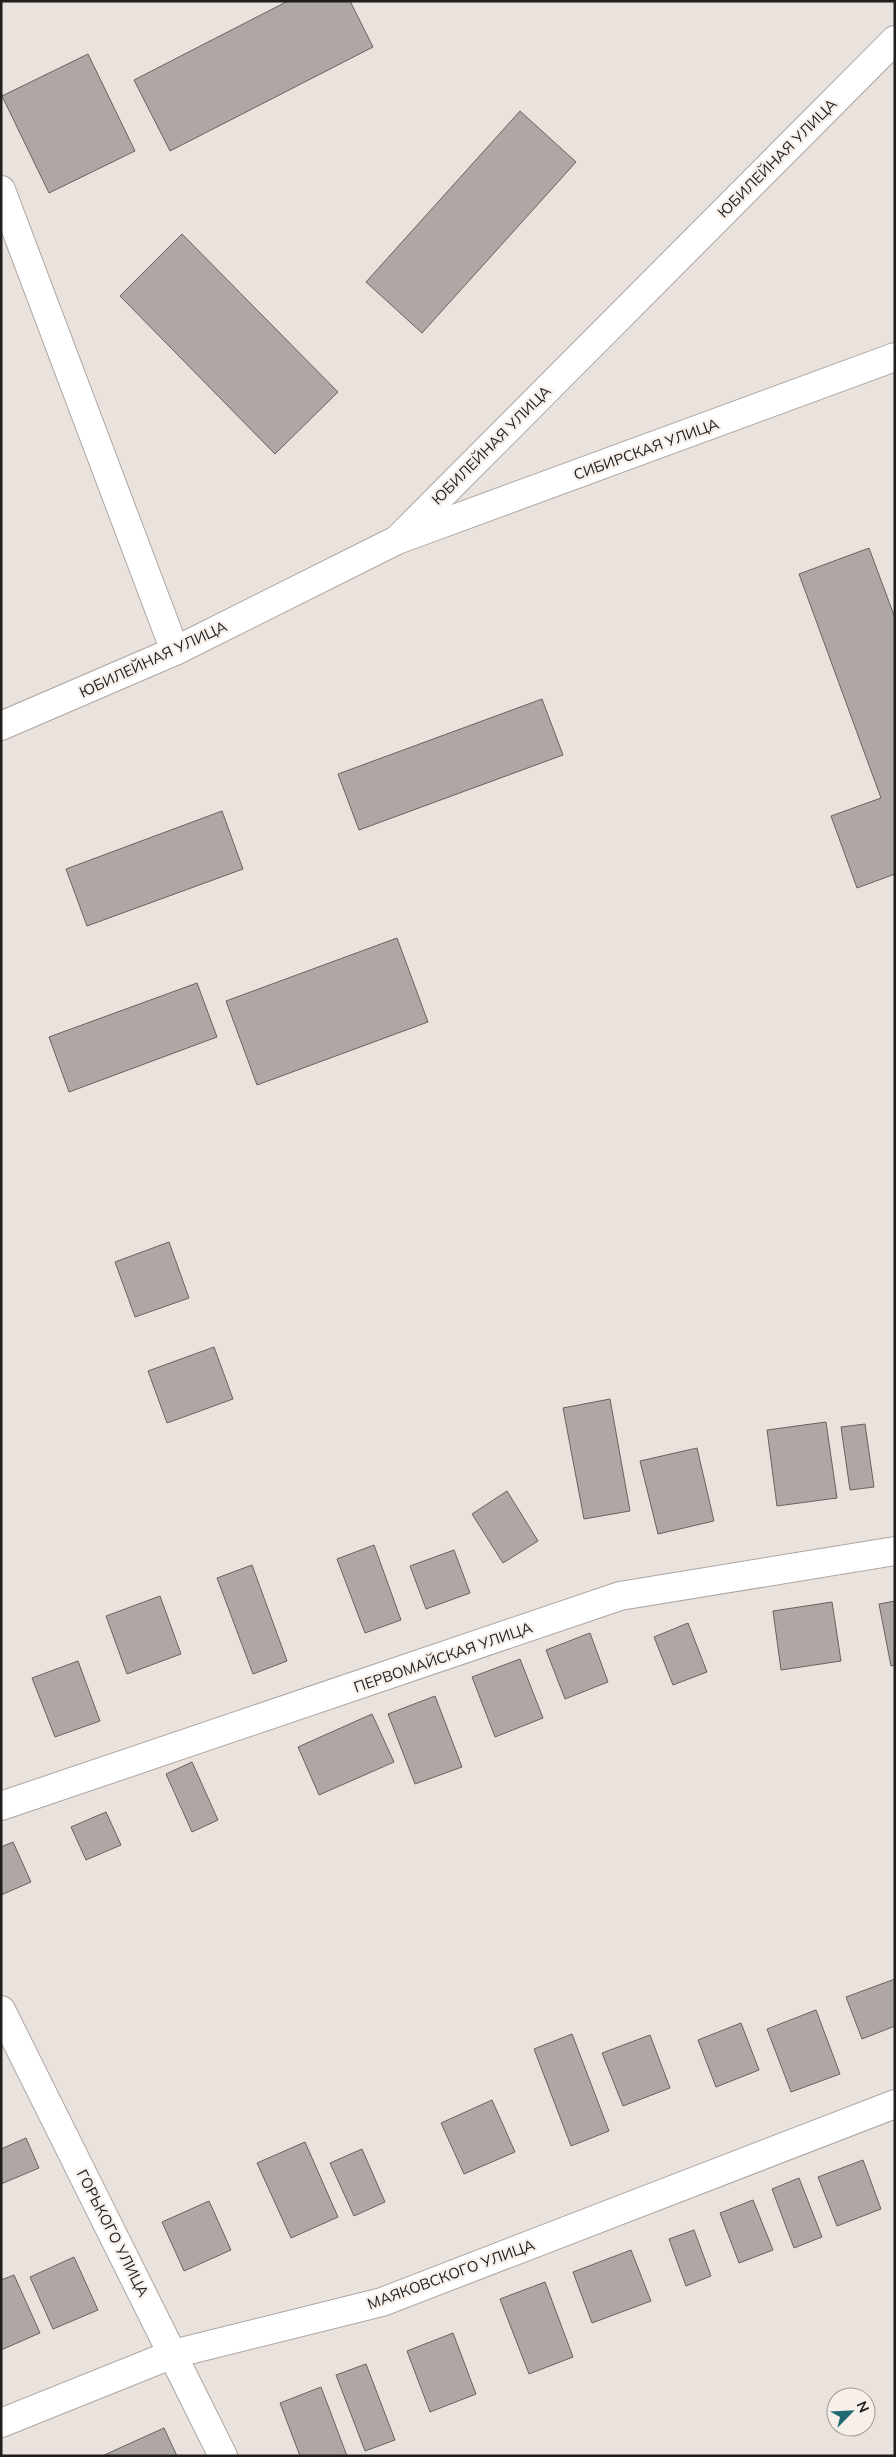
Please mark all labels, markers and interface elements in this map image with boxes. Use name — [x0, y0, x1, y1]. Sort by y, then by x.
street label: ЮБИЛЕЙНАЯ УЛИЦА — [713, 94, 841, 222]
street label: ЮБИЛЕЙНАЯ УЛИЦА — [427, 381, 555, 509]
street label: СИБИРСКАЯ УЛИЦА — [571, 414, 721, 484]
street label: ЮБИЛЕЙНАЯ УЛИЦА — [76, 616, 230, 702]
street label: ПЕРВОМАЙСКАЯ УЛИЦА — [351, 1617, 535, 1697]
street label: ГОРЬКОГО УЛИЦА — [73, 2166, 153, 2300]
street label: МАЯКОВСКОГО УЛИЦА — [365, 2235, 537, 2313]
north arrow — [826, 2387, 876, 2437]
text: N — [853, 2398, 873, 2415]

